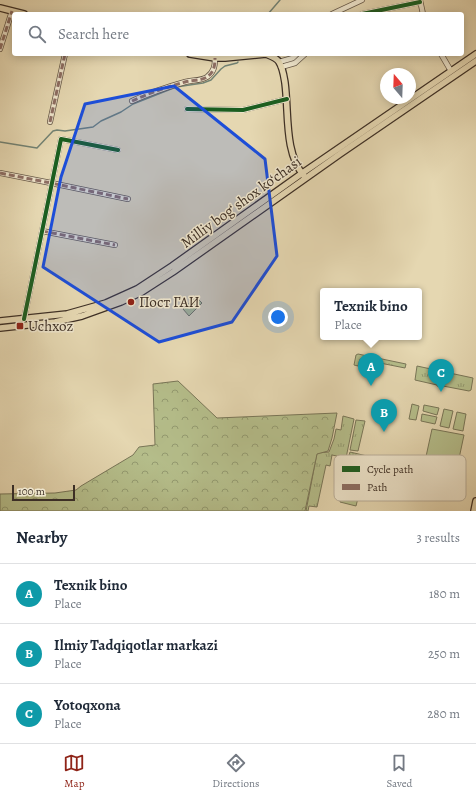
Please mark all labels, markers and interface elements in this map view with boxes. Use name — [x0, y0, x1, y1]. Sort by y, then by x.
search box — [12, 12, 464, 56]
icon: search — [26, 23, 48, 45]
text: Search here — [58, 24, 129, 44]
north arrow — [380, 68, 416, 104]
street label: Milliy bog‘ shox ko‘chasi — [177, 151, 305, 253]
popup — [320, 288, 422, 340]
place label: Пост ГАИ — [139, 292, 200, 312]
text: Texnik bino — [334, 296, 408, 316]
marker: Пост ГАИ — [126, 297, 136, 307]
your location — [268, 307, 288, 327]
place label: Uchxoz — [28, 316, 73, 336]
text: Place — [334, 316, 362, 333]
marker: Uchxoz — [15, 321, 25, 331]
pin: A — [358, 353, 384, 386]
pin: C — [428, 359, 454, 392]
pin: B — [371, 399, 397, 432]
legend — [334, 455, 466, 501]
text: Cycle path — [367, 462, 414, 477]
text: Path — [367, 480, 388, 495]
scale bar — [12, 483, 75, 502]
text: 100 m — [18, 484, 45, 499]
text: Nearby — [16, 526, 67, 549]
text: 3 results — [416, 529, 460, 546]
text: Texnik bino — [54, 575, 127, 595]
text: A — [25, 585, 33, 602]
text: 180 m — [429, 585, 460, 602]
text: Place — [54, 595, 82, 612]
text: Ilmiy Tadqiqotlar markazi — [54, 635, 218, 655]
text: B — [25, 645, 33, 662]
text: 250 m — [428, 645, 460, 662]
text: Place — [54, 655, 82, 672]
text: Yotoqxona — [54, 695, 121, 715]
text: C — [25, 705, 33, 722]
text: 280 m — [427, 705, 460, 722]
text: Place — [54, 715, 82, 732]
tab: Map — [63, 752, 85, 791]
tab: Directions — [212, 752, 260, 791]
tab: Saved — [386, 752, 413, 791]

